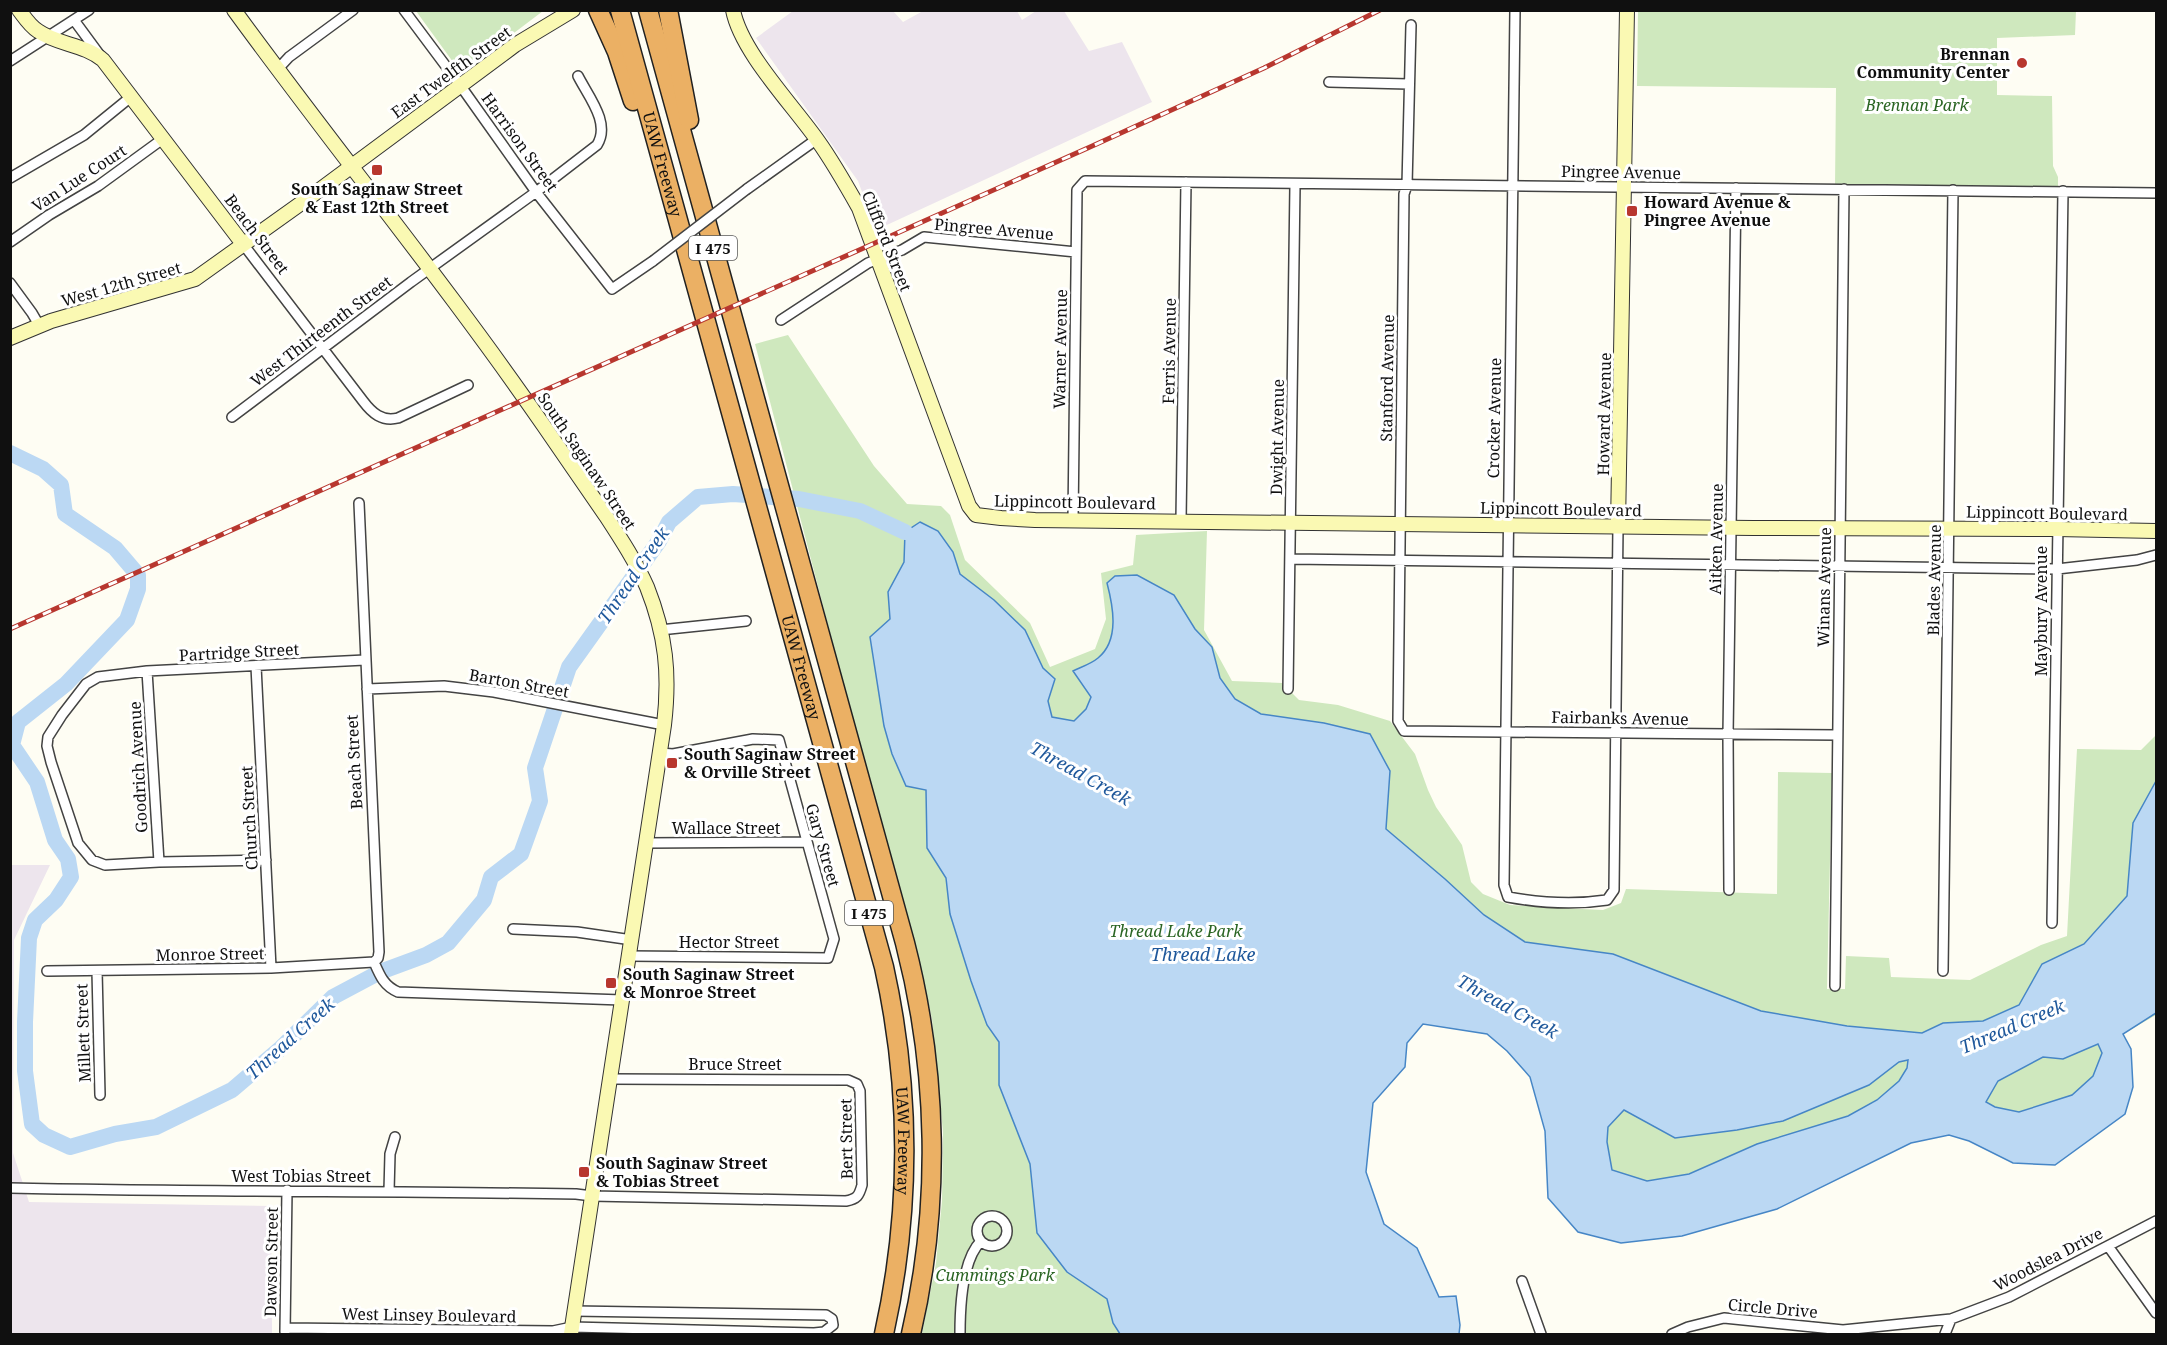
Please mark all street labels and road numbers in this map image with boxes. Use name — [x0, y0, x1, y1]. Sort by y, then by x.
street label: East Twelfth Street — [386, 21, 516, 123]
street label: Harrison Street — [477, 88, 564, 196]
street label: UAW Freeway — [638, 109, 688, 220]
street label: Van Lue Court — [27, 139, 131, 217]
street label: Pingree Avenue — [1561, 160, 1681, 184]
street label: Clifford Street — [857, 187, 917, 295]
street label: Beach Street — [220, 190, 295, 279]
street label: Pingree Avenue — [933, 213, 1055, 245]
road number: I 475 — [689, 236, 737, 260]
street label: West 12th Street — [58, 256, 184, 312]
street label: West Thirteenth Street — [246, 270, 396, 391]
street label: Warner Avenue — [1048, 289, 1072, 409]
street label: Ferris Avenue — [1157, 298, 1181, 404]
street label: Stanford Avenue — [1375, 314, 1399, 442]
street label: Howard Avenue — [1592, 352, 1616, 476]
street label: Crocker Avenue — [1482, 357, 1506, 479]
street label: Dwight Avenue — [1265, 379, 1289, 495]
street label: South Saginaw Street — [533, 388, 641, 534]
street label: Aitken Avenue — [1704, 483, 1728, 595]
street label: Lippincott Boulevard — [994, 490, 1156, 514]
street label: Lippincott Boulevard — [1480, 497, 1642, 521]
street label: Lippincott Boulevard — [1966, 501, 2128, 525]
street label: Blades Avenue — [1922, 524, 1946, 636]
street label: Winans Avenue — [1812, 527, 1836, 647]
street label: Maybury Avenue — [2030, 546, 2052, 676]
street label: UAW Freeway — [776, 612, 827, 723]
street label: Partridge Street — [178, 638, 300, 666]
street label: Barton Street — [467, 663, 571, 703]
street label: Goodrich Avenue — [124, 701, 152, 833]
street label: Fairbanks Avenue — [1551, 706, 1689, 730]
street label: Beach Street — [341, 714, 367, 810]
street label: Church Street — [235, 765, 263, 871]
street label: Gary Street — [801, 801, 845, 890]
street label: Wallace Street — [672, 817, 781, 839]
road number: I 475 — [845, 901, 893, 925]
street label: Hector Street — [679, 931, 780, 953]
street label: Monroe Street — [155, 942, 265, 966]
street label: Millett Street — [70, 983, 96, 1083]
street label: Bruce Street — [688, 1053, 782, 1075]
street label: UAW Freeway — [891, 1086, 915, 1196]
street label: Bert Street — [834, 1098, 858, 1180]
street label: West Tobias Street — [231, 1165, 371, 1187]
street label: Dawson Street — [259, 1206, 283, 1317]
street label: Woodslea Drive — [1989, 1222, 2107, 1296]
street label: Circle Drive — [1727, 1293, 1819, 1323]
street label: West Linsey Boulevard — [341, 1302, 517, 1328]

